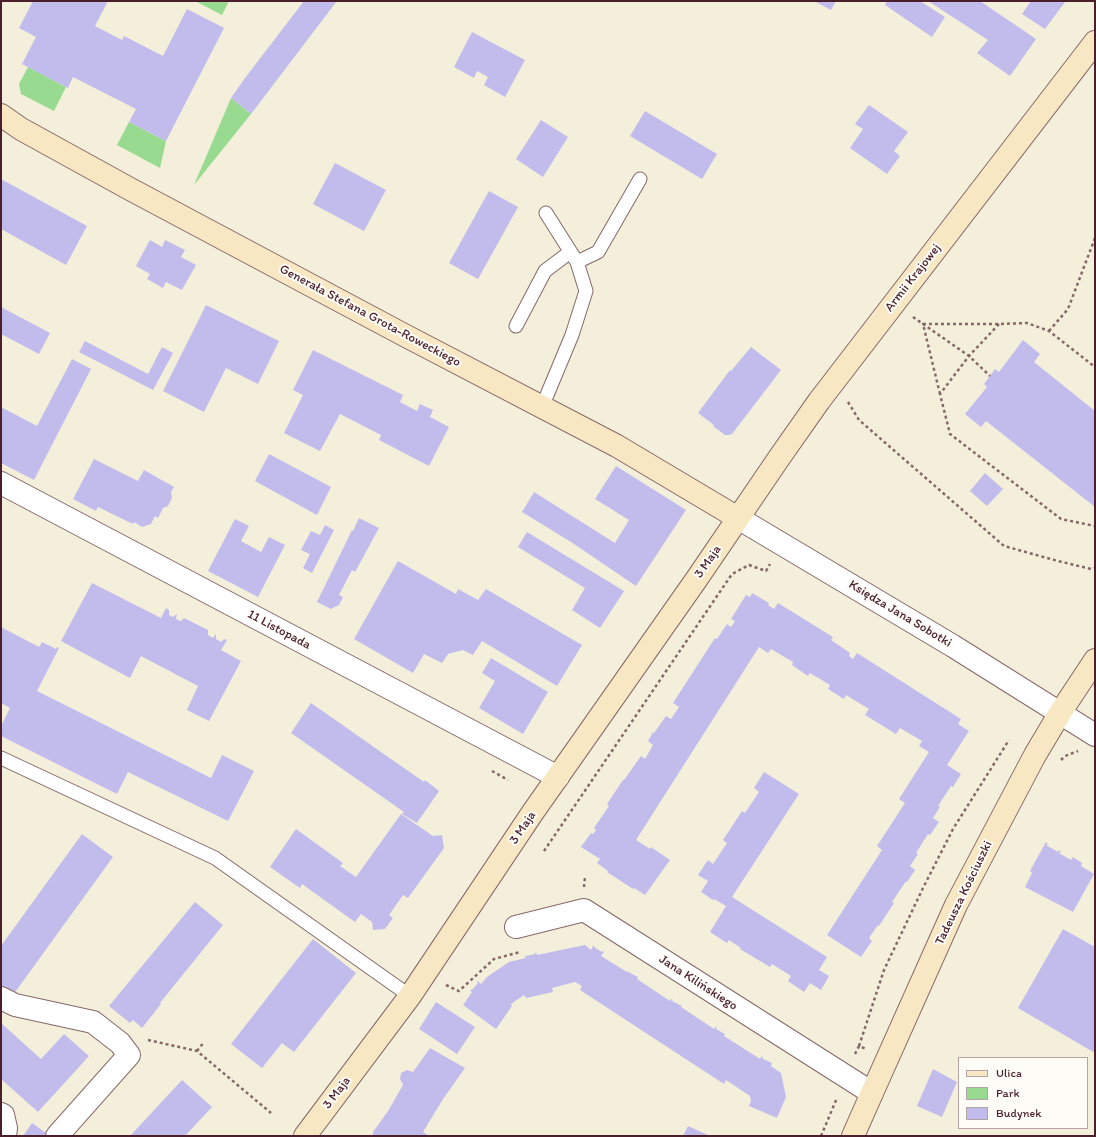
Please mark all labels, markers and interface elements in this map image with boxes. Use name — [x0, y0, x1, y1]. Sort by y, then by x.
street label: Armii Krajowej — [882, 241, 944, 315]
street label: Generała Stefana Grota-Roweckiego — [277, 261, 463, 371]
street label: 3 Maja — [691, 543, 725, 581]
street label: Księdza Jana Sobotki — [846, 577, 954, 651]
street label: 11 Listopada — [245, 607, 313, 653]
street label: 3 Maja — [506, 808, 540, 848]
street label: Tadeusza Kościuszki — [932, 838, 996, 948]
street label: Jana Kilińskiego — [656, 952, 740, 1014]
legend — [958, 1057, 1088, 1129]
text: Ulica — [996, 1066, 1022, 1080]
street label: 3 Maja — [320, 1074, 354, 1112]
text: Park — [996, 1086, 1020, 1100]
text: Budynek — [996, 1106, 1041, 1120]

